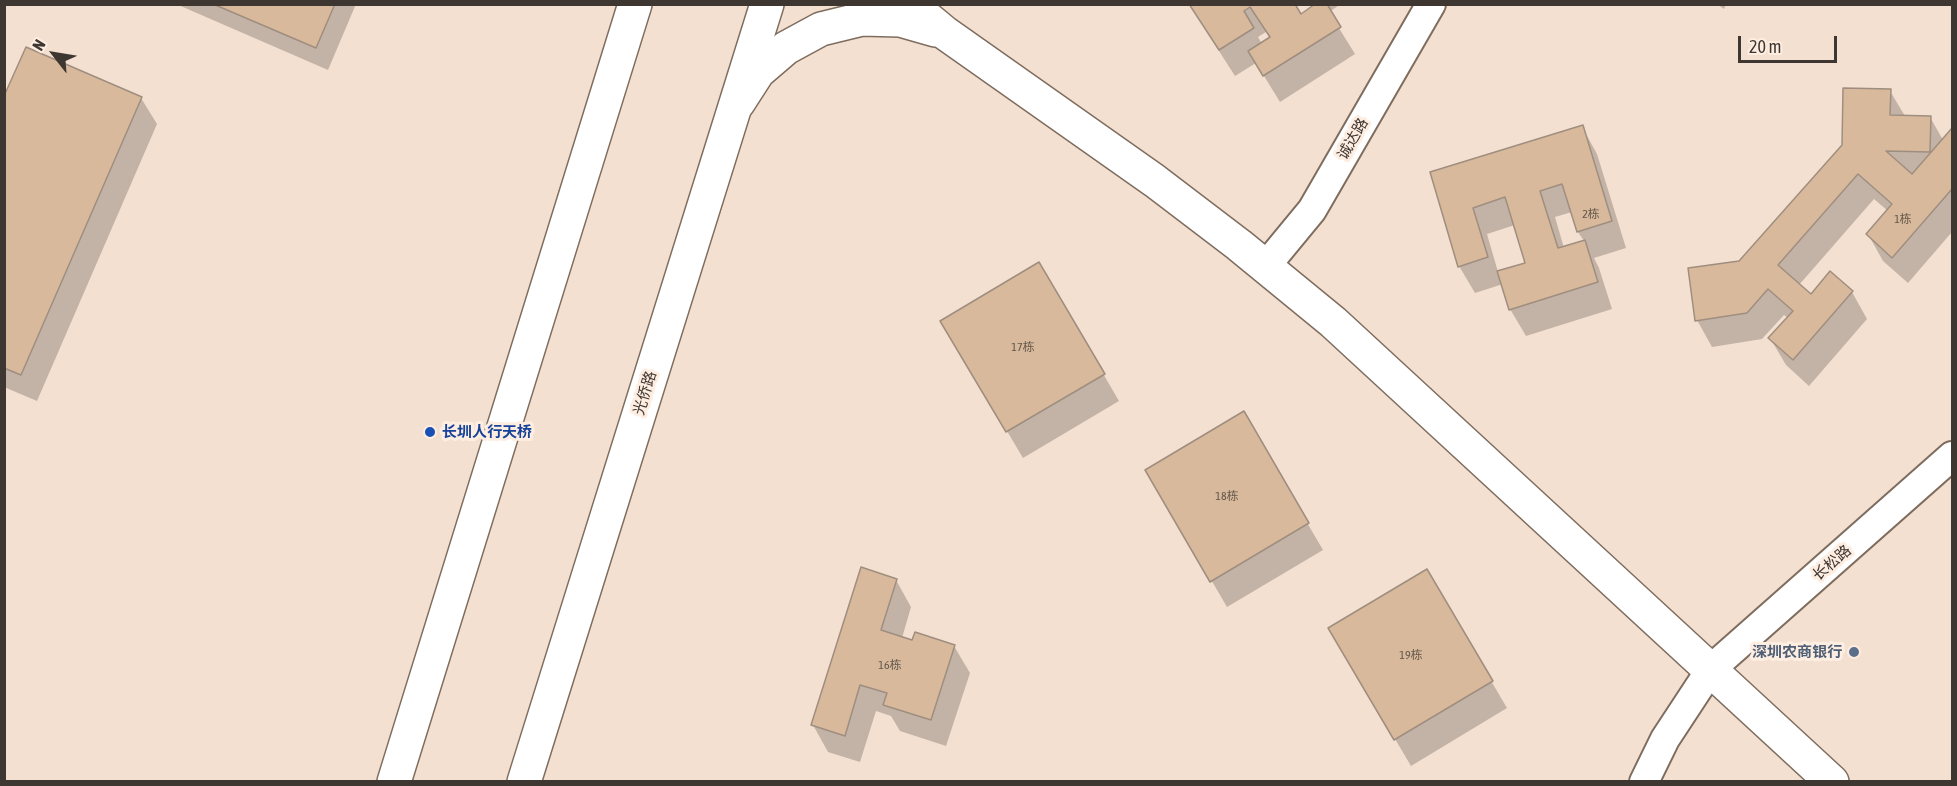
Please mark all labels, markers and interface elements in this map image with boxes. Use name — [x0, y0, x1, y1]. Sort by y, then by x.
north arrow — [24, 24, 84, 84]
scale bar — [1741, 24, 1840, 62]
text: N — [28, 36, 49, 53]
text: 20 m — [1749, 36, 1781, 57]
street label: 诚达路 — [1334, 115, 1372, 163]
house number: 2栋 — [1582, 207, 1600, 221]
house number: 1栋 — [1894, 212, 1912, 226]
house number: 17栋 — [1011, 340, 1035, 354]
street label: 光侨路 — [630, 369, 660, 417]
place label: 长圳人行天桥 — [442, 423, 532, 441]
marker: 长圳人行天桥 — [423, 425, 437, 439]
house number: 18栋 — [1215, 489, 1239, 503]
street label: 长松路 — [1809, 541, 1855, 585]
place label: 深圳农商银行 — [1752, 643, 1842, 661]
marker: 深圳农商银行 — [1847, 645, 1861, 659]
house number: 19栋 — [1399, 648, 1423, 662]
house number: 16栋 — [878, 658, 902, 672]

